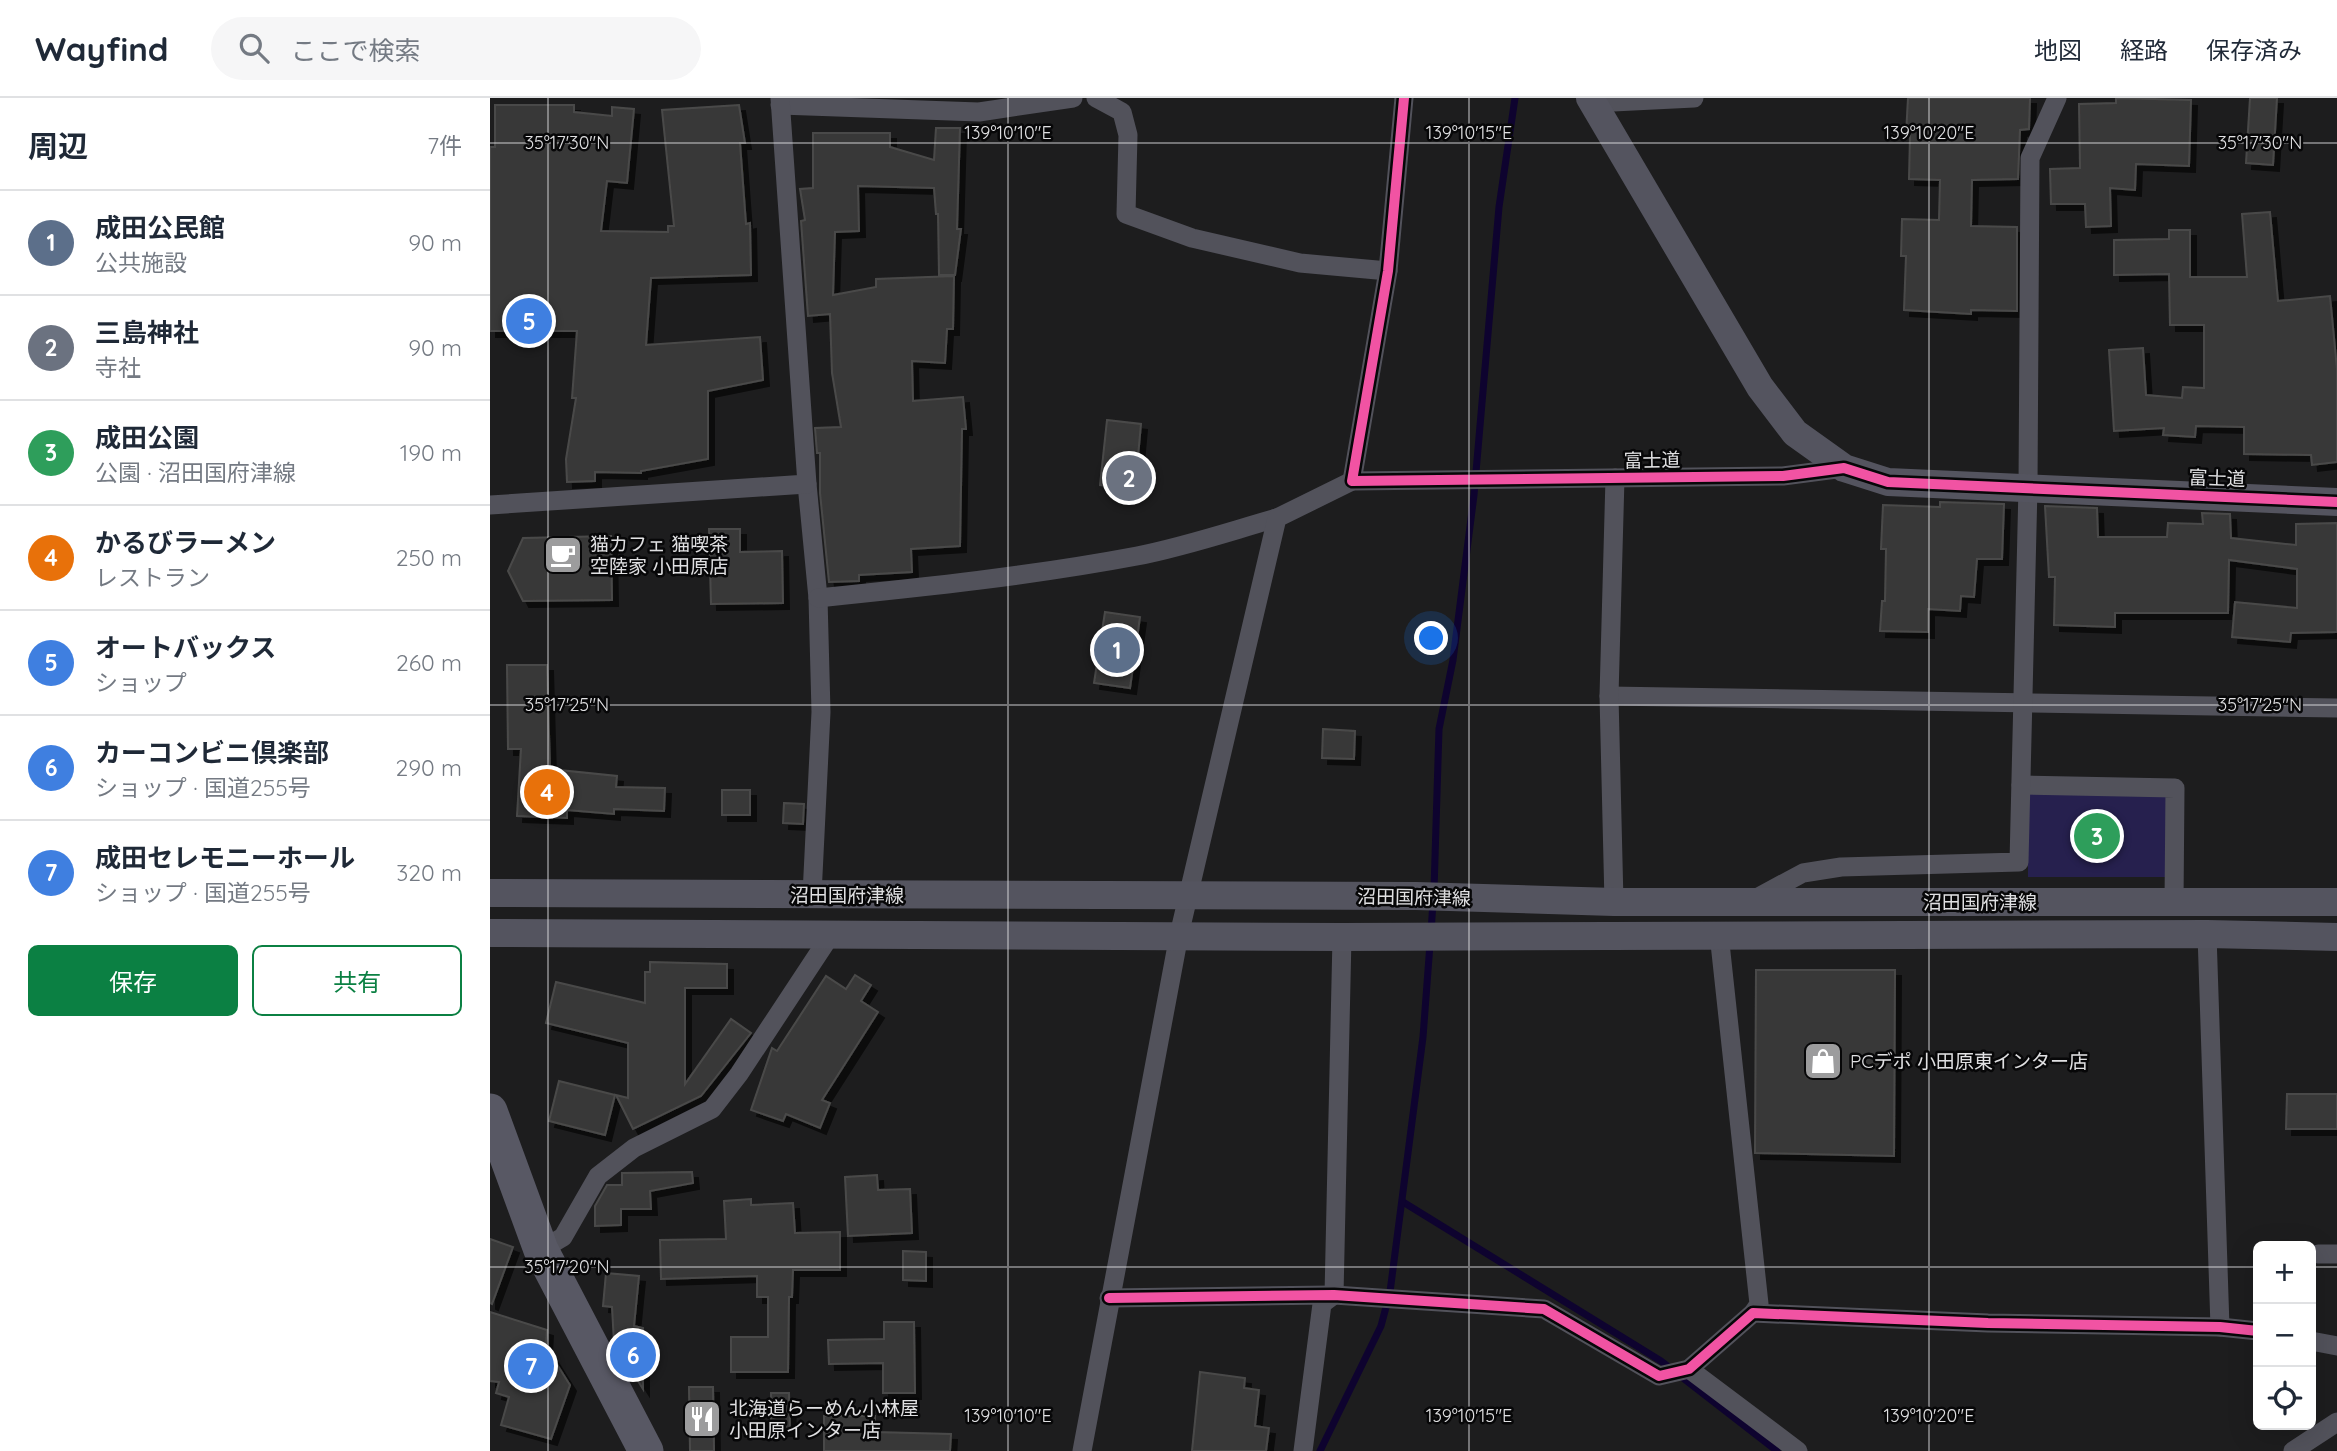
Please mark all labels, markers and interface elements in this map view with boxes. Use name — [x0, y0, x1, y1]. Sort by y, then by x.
search box — [211, 17, 701, 80]
text: Wayfind — [35, 28, 169, 69]
icon: search — [235, 29, 273, 67]
text: ここで検索 — [291, 34, 421, 67]
text: 地図 — [2034, 35, 2082, 65]
text: 経路 — [2120, 35, 2168, 65]
text: 保存済み — [2206, 35, 2302, 65]
text: 139°10'10"E — [964, 121, 1052, 144]
text: 139°10'15"E — [1426, 121, 1512, 144]
text: 139°10'20"E — [1884, 121, 1974, 144]
text: 周辺 — [28, 127, 88, 165]
text: 7件 — [427, 131, 462, 160]
text: 35°17'30"N — [525, 131, 609, 154]
text: 35°17'30"N — [2218, 131, 2302, 154]
text: 成田公民館 — [95, 211, 225, 244]
text: 1 — [47, 228, 55, 257]
text: 90 m — [408, 228, 462, 257]
text: 公共施設 — [95, 248, 187, 277]
pin: 5 — [506, 295, 552, 347]
text: 三島神社 — [95, 316, 199, 349]
text: 2 — [44, 333, 58, 362]
text: 90 m — [408, 333, 462, 362]
text: 寺社 — [95, 353, 141, 382]
text: 成田公園 — [95, 421, 199, 454]
text: 3 — [45, 438, 57, 467]
text: 190 m — [400, 438, 462, 467]
street label: 富士道 — [1623, 448, 1681, 472]
pin: 2 — [1106, 452, 1152, 504]
text: 公園 · 沼田国府津線 — [95, 458, 296, 487]
street label: 富士道 — [2188, 465, 2246, 491]
text: かるびラーメン — [95, 526, 276, 559]
place label: 猫カフェ 猫喫茶 空陸家 小田原店 — [590, 532, 728, 578]
cafe icon: 猫カフェ 猫喫茶 空陸家 小田原店 — [542, 534, 584, 576]
text: 4 — [44, 543, 58, 572]
text: 250 m — [396, 543, 462, 572]
text: レストラン — [95, 563, 210, 592]
your location — [1414, 621, 1448, 655]
pin: 1 — [1094, 624, 1140, 676]
text: オートバックス — [95, 631, 276, 664]
text: 5 — [44, 648, 58, 677]
text: 260 m — [396, 648, 462, 677]
text: ショップ — [95, 668, 187, 697]
text: 35°17'25"N — [525, 693, 609, 716]
text: 35°17'25"N — [2218, 693, 2302, 716]
text: カーコンビニ倶楽部 — [95, 736, 329, 769]
text: 6 — [45, 753, 57, 782]
text: 290 m — [395, 753, 462, 782]
pin: 4 — [524, 766, 570, 818]
text: ショップ · 国道255号 — [95, 773, 311, 802]
pin: 3 — [2074, 810, 2120, 862]
text: 成田セレモニーホール — [95, 841, 355, 874]
text: 7 — [45, 858, 57, 887]
text: 320 m — [396, 858, 462, 887]
text: ショップ · 国道255号 — [95, 878, 311, 907]
street label: 沼田国府津線 — [790, 883, 904, 907]
street label: 沼田国府津線 — [1357, 884, 1471, 910]
street label: 沼田国府津線 — [1923, 890, 2037, 914]
button: 保存 — [28, 945, 238, 1016]
button: 共有 — [252, 945, 462, 1016]
shop icon: PCデポ 小田原東インター店 — [1802, 1040, 1844, 1082]
place label: PCデポ 小田原東インター店 — [1850, 1049, 2088, 1073]
map controls — [2253, 1241, 2316, 1430]
button: + — [2253, 1241, 2316, 1304]
text: 35°17'20"N — [524, 1255, 610, 1278]
button: − — [2253, 1304, 2316, 1367]
pin: 6 — [610, 1329, 656, 1381]
pin: 7 — [508, 1340, 554, 1392]
button: locate — [2253, 1367, 2316, 1430]
place label: 北海道らーめん小林屋 小田原インター店 — [729, 1396, 919, 1442]
restaurant icon: 北海道らーめん小林屋 小田原インター店 — [681, 1398, 723, 1440]
text: 139°10'10"E — [964, 1404, 1052, 1427]
text: 139°10'15"E — [1426, 1404, 1512, 1427]
text: 139°10'20"E — [1884, 1404, 1974, 1427]

